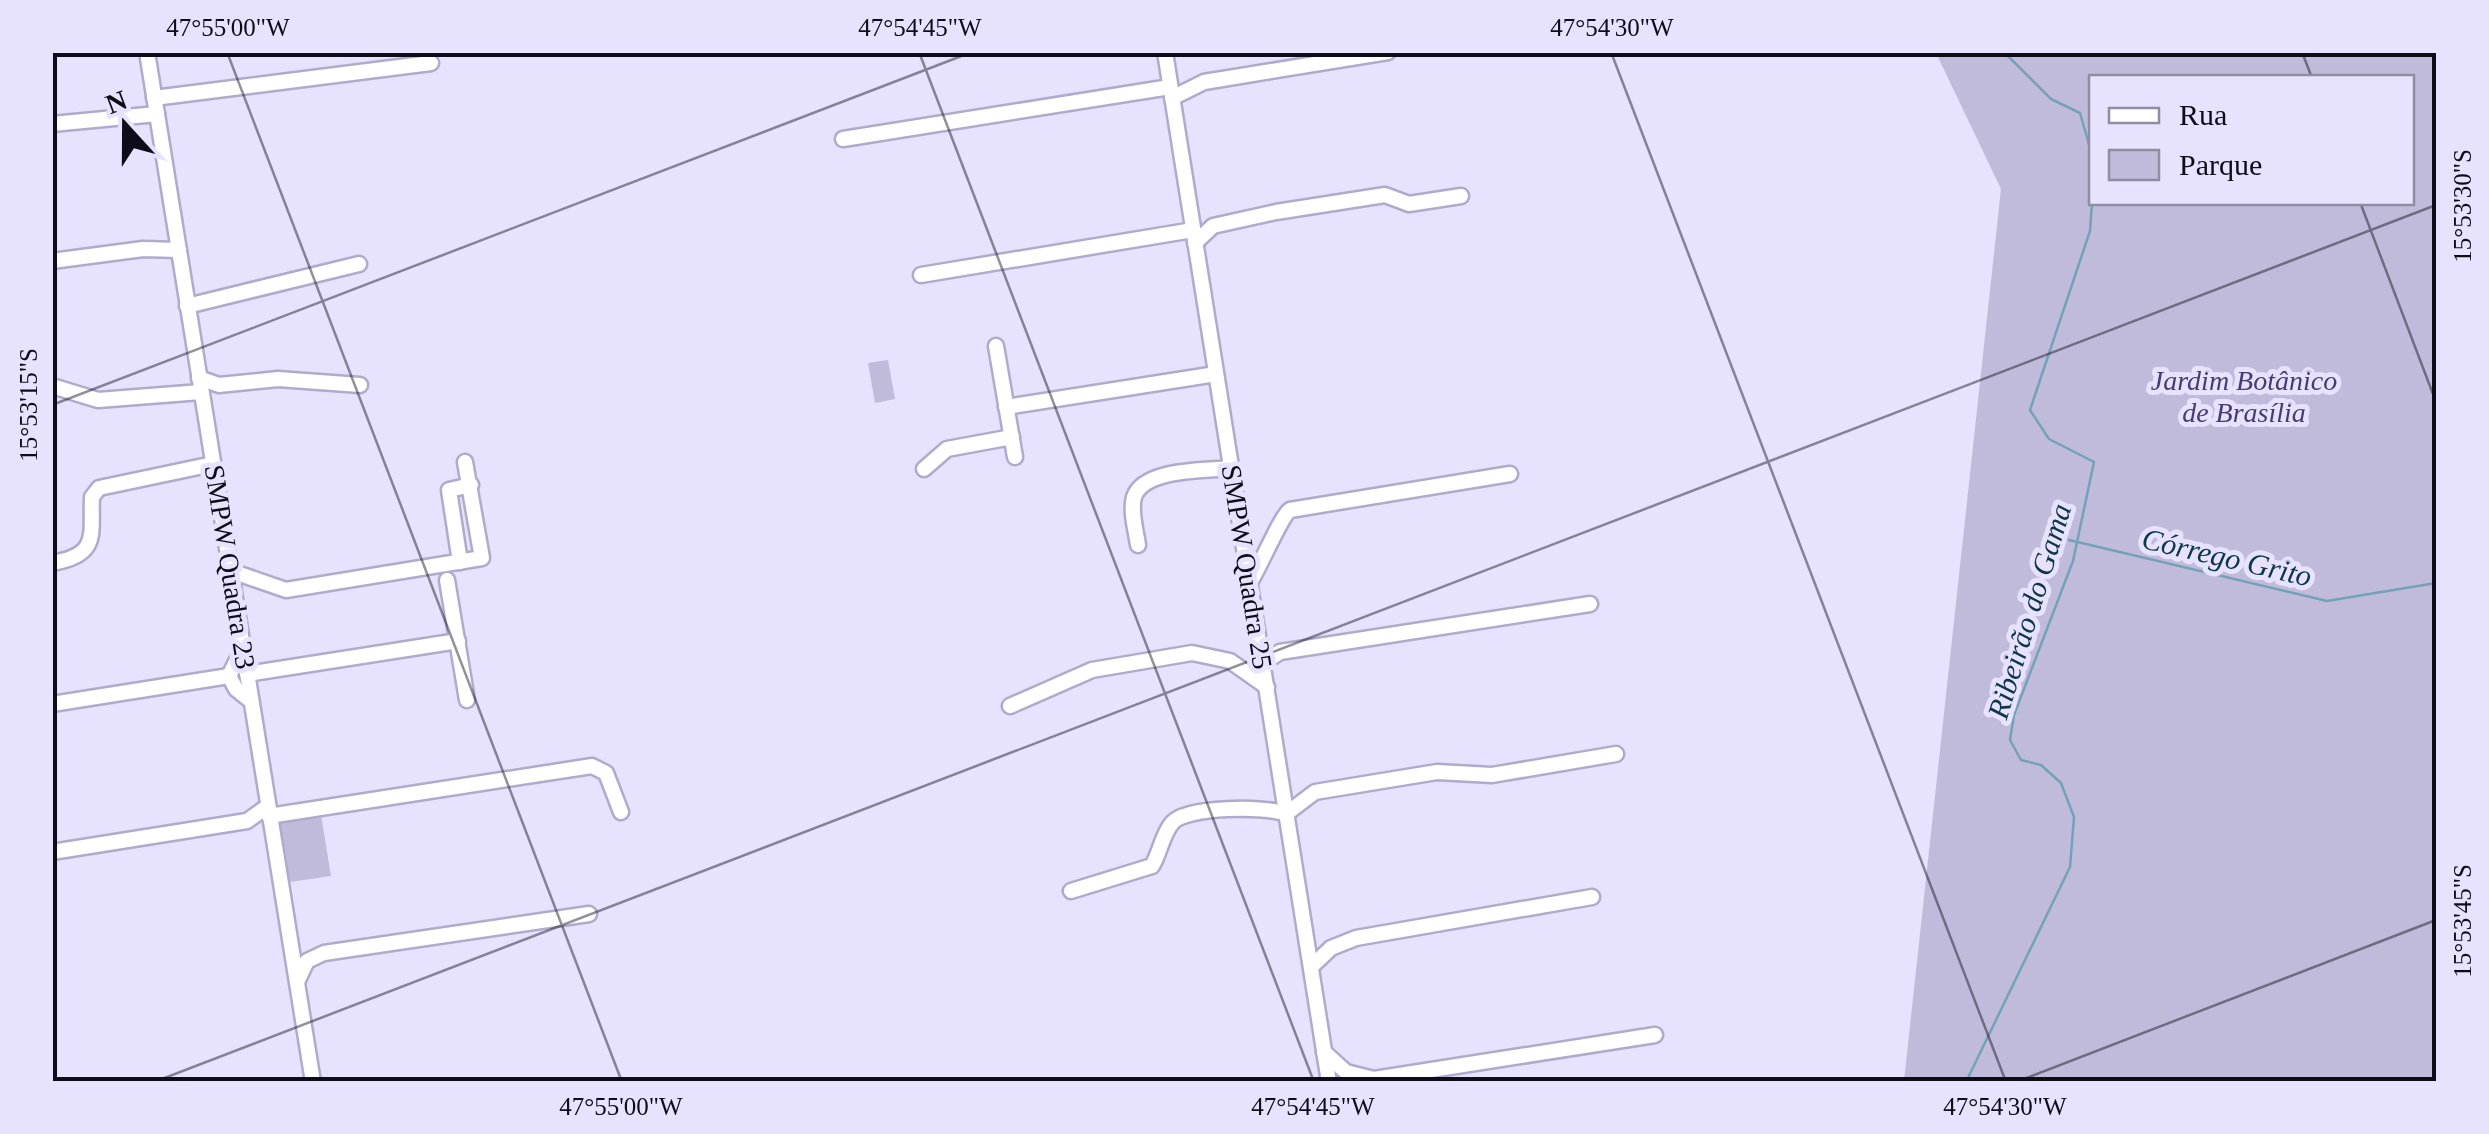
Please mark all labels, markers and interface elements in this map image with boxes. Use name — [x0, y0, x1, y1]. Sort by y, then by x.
text: 47°55'00"W — [166, 14, 290, 41]
text: 47°54'45"W — [858, 14, 982, 41]
text: 47°54'30"W — [1550, 14, 1674, 41]
north arrow — [75, 75, 175, 175]
legend — [2089, 75, 2414, 205]
text: N — [101, 84, 131, 120]
text: Rua — [2179, 98, 2227, 131]
text: Parque — [2179, 148, 2262, 181]
text: 15°53'30"S — [2449, 149, 2476, 263]
text: 15°53'15"S — [15, 348, 42, 462]
park label: Jardim Botânico de Brasília — [2151, 365, 2337, 428]
street label: SMPW Quadra 23 — [199, 463, 261, 671]
street label: SMPW Quadra 25 — [1216, 463, 1278, 671]
water label: Ribeirão do Gama — [1980, 499, 2077, 724]
water label: Córrego Grito — [2139, 521, 2315, 593]
text: 15°53'45"S — [2449, 864, 2476, 978]
text: 47°55'00"W — [559, 1093, 683, 1120]
text: 47°54'45"W — [1251, 1093, 1375, 1120]
text: 47°54'30"W — [1943, 1093, 2067, 1120]

